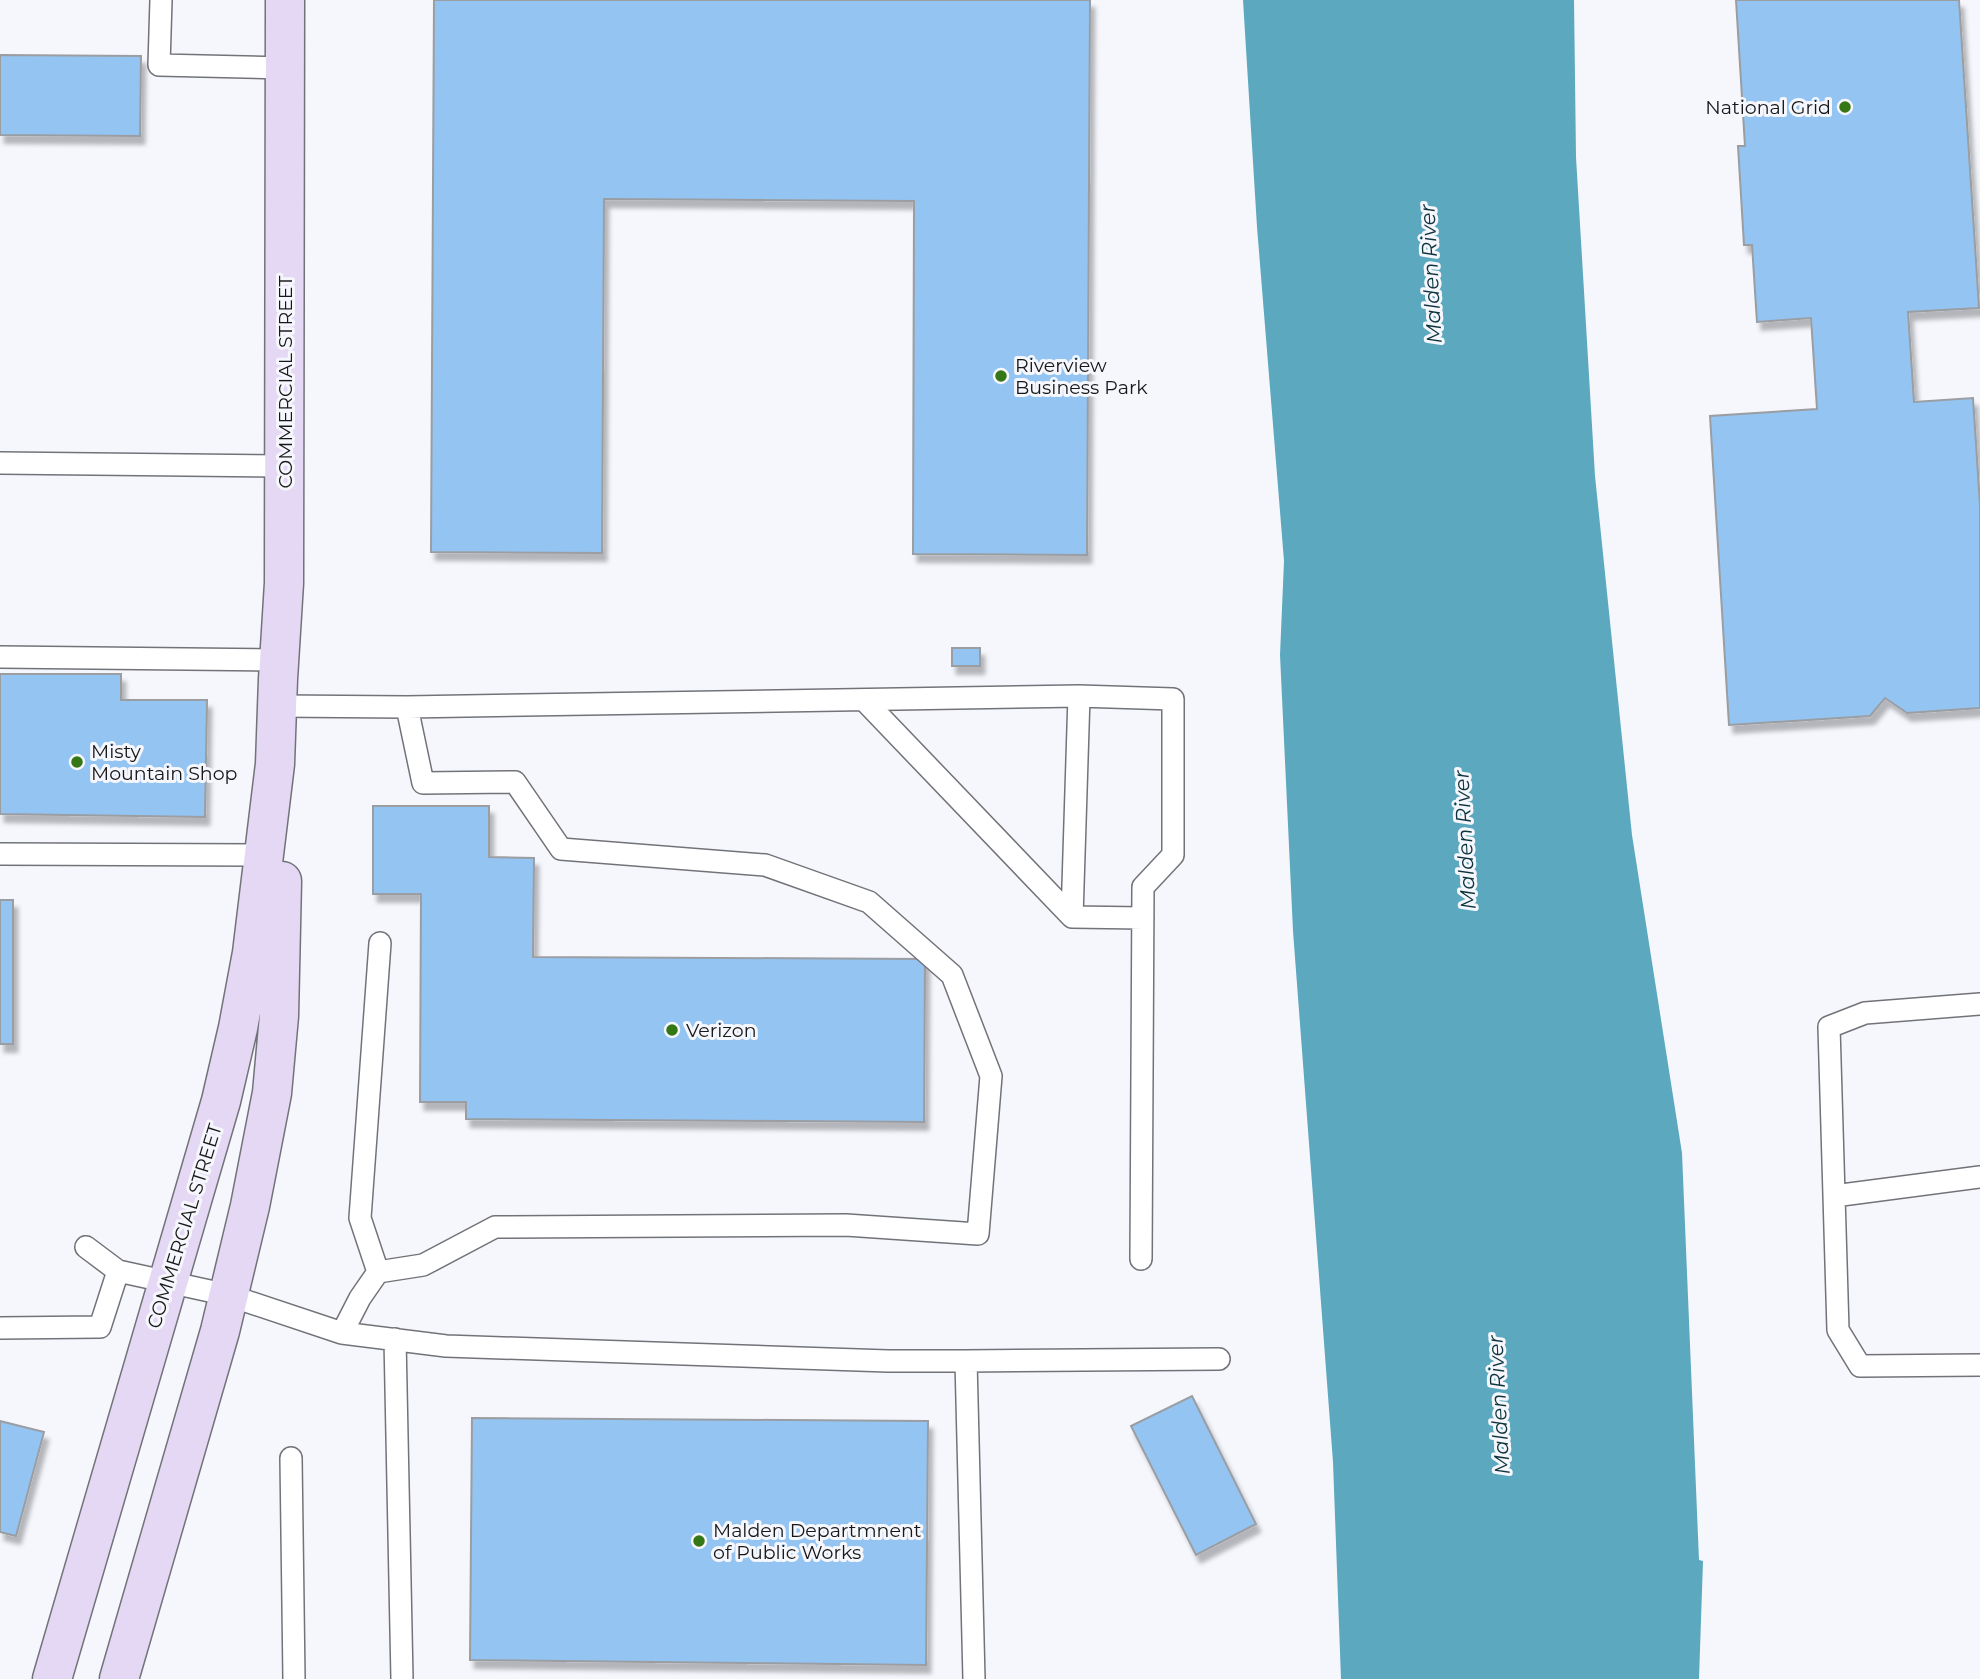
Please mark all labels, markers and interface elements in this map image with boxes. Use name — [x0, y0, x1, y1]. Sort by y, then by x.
place label: National Grid — [1705, 96, 1831, 119]
marker: National Grid — [1837, 99, 1853, 115]
water label: Malden River — [1414, 203, 1447, 344]
street label: COMMERCIAL STREET — [274, 275, 297, 488]
place label: Riverview Business Park — [1015, 354, 1148, 399]
marker: Riverview Business Park — [993, 368, 1009, 384]
place label: Misty Mountain Shop — [91, 740, 238, 785]
marker: Misty Mountain Shop — [69, 754, 85, 770]
water label: Malden River — [1448, 769, 1481, 910]
place label: Verizon — [686, 1019, 757, 1042]
marker: Verizon — [664, 1022, 680, 1038]
street label: COMMERCIAL STREET — [142, 1121, 227, 1331]
water label: Malden River — [1482, 1334, 1515, 1475]
place label: Malden Departmnent of Public Works — [713, 1519, 922, 1564]
marker: Malden Departmnent of Public Works — [691, 1533, 707, 1549]

